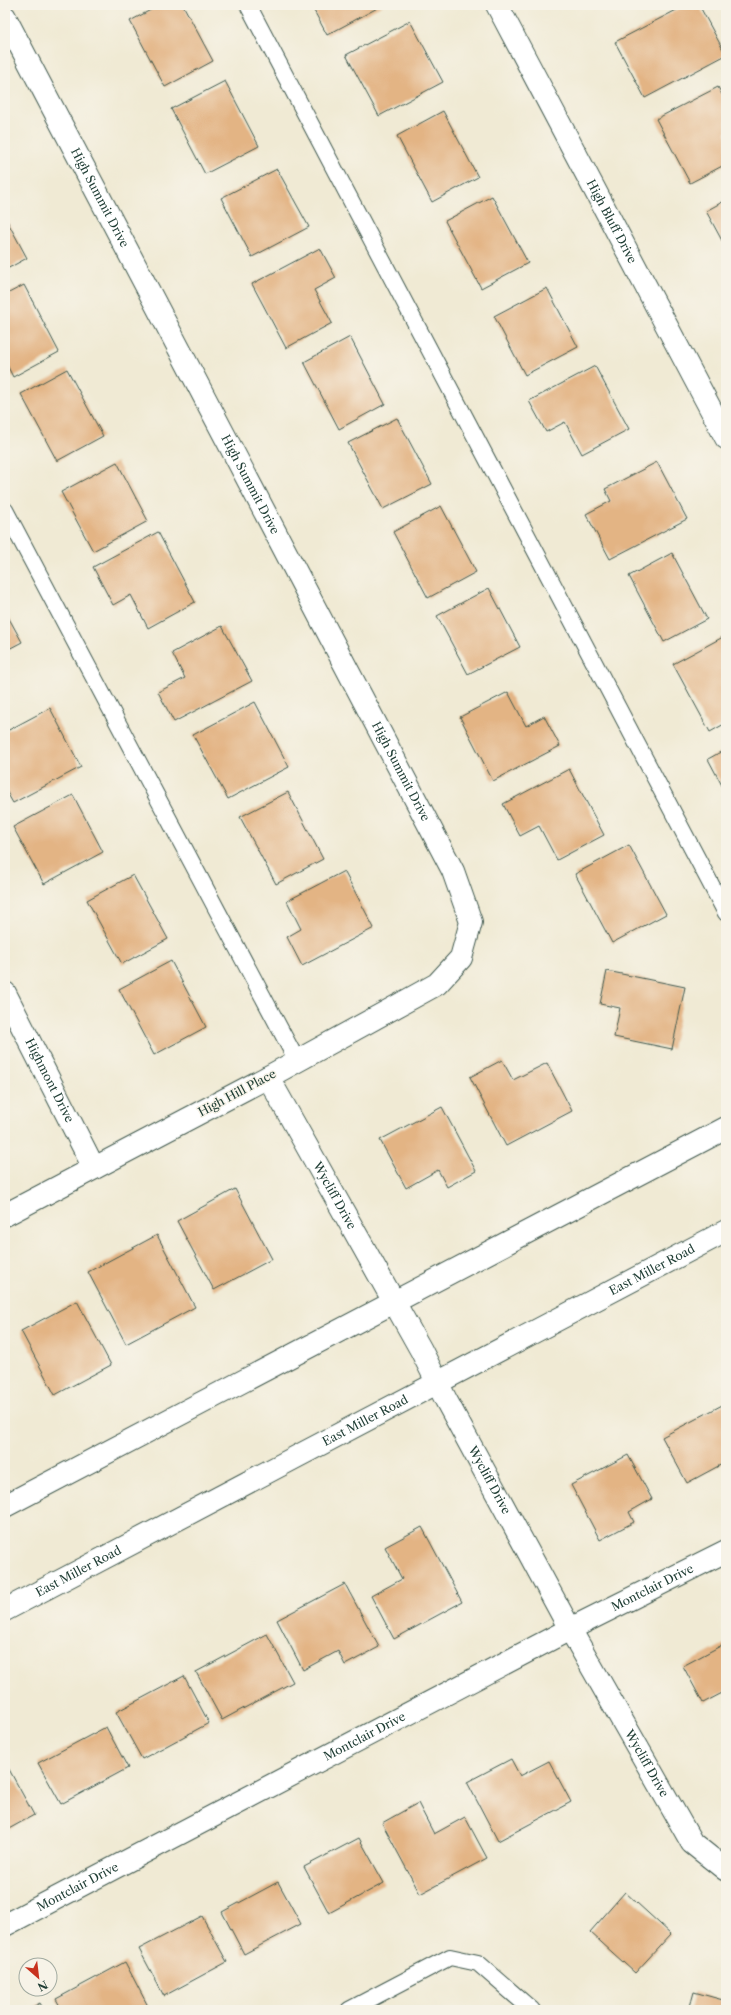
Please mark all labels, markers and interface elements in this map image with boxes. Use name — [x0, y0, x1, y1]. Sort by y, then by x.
street label: High Summit Drive — [68, 145, 133, 250]
street label: High Bluff Drive — [584, 177, 640, 266]
street label: High Summit Drive — [218, 432, 283, 537]
street label: High Summit Drive — [369, 719, 434, 824]
street label: Highmont Drive — [22, 1035, 78, 1125]
street label: High Hill Place — [195, 1066, 279, 1119]
street label: Wycliff Drive — [310, 1158, 360, 1232]
street label: East Miller Road — [606, 1240, 698, 1298]
street label: East Miller Road — [320, 1391, 411, 1449]
street label: Wycliff Drive — [465, 1442, 514, 1517]
street label: East Miller Road — [33, 1542, 124, 1600]
street label: Montclair Drive — [609, 1560, 696, 1614]
street label: Montclair Drive — [321, 1708, 408, 1764]
street label: Wycliff Drive — [621, 1726, 672, 1800]
street label: Montclair Drive — [34, 1859, 121, 1914]
north arrow — [18, 1957, 58, 1997]
text: N — [35, 1977, 50, 1994]

